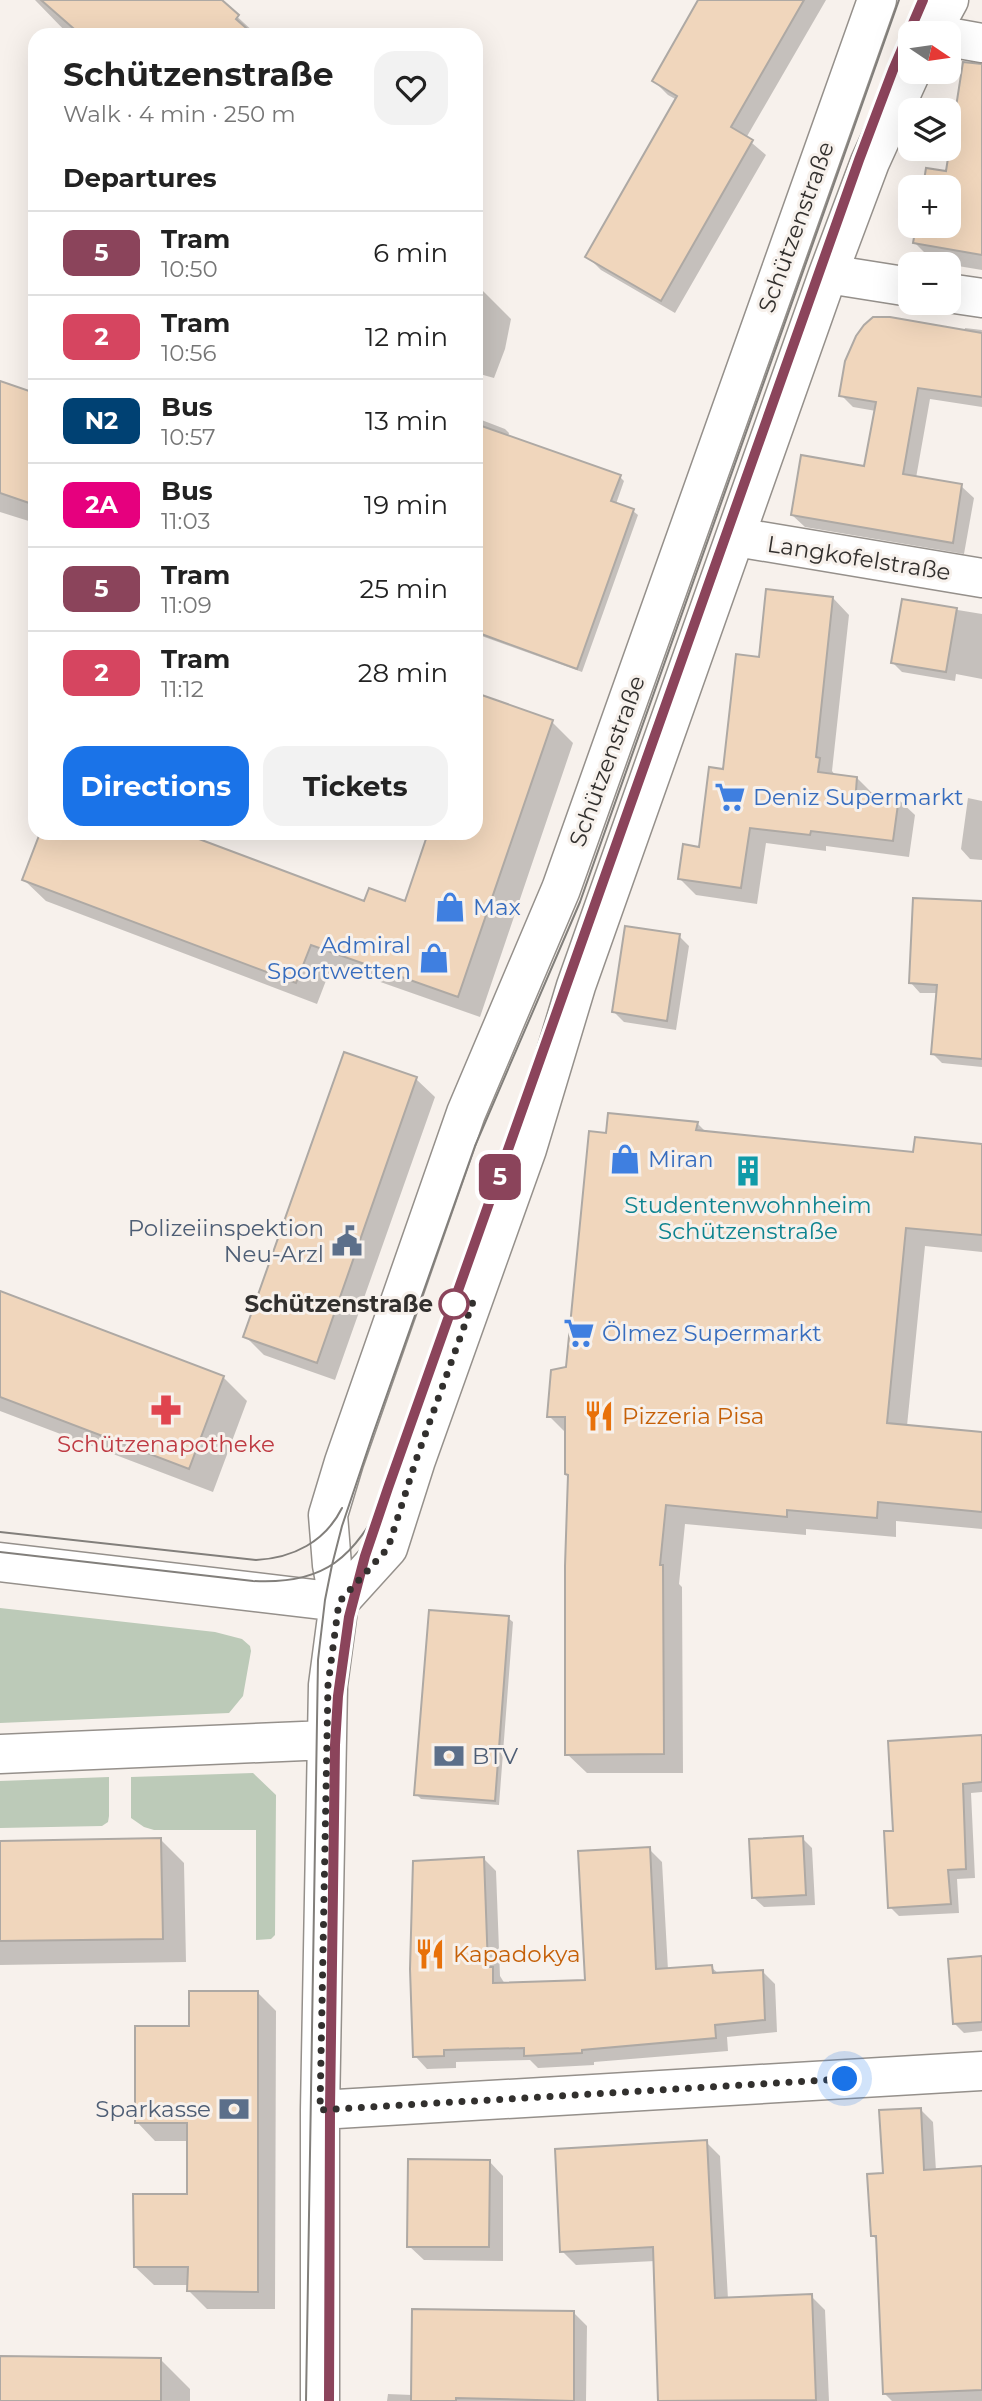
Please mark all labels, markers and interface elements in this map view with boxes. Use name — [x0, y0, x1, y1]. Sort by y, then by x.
north arrow — [898, 21, 961, 84]
map controls — [898, 21, 961, 315]
button: heart — [374, 51, 448, 125]
text: Schützenstraße — [63, 54, 333, 94]
button: layers — [898, 98, 961, 161]
text: Walk · 4 min · 250 m — [63, 100, 296, 128]
street label: Schützenstraße — [752, 138, 840, 316]
text: Departures — [63, 162, 217, 194]
button: + — [898, 175, 961, 238]
text: Tram — [161, 223, 230, 255]
text: 6 min — [373, 237, 448, 269]
text: 5 — [94, 238, 109, 267]
button: − — [898, 252, 961, 315]
text: 10:50 — [161, 255, 218, 283]
text: Tram — [161, 307, 230, 339]
text: 12 min — [365, 321, 448, 353]
text: 2 — [94, 322, 109, 351]
text: 10:56 — [161, 339, 216, 367]
text: Bus — [161, 391, 213, 423]
text: 13 min — [365, 405, 448, 437]
text: N2 — [85, 406, 118, 435]
text: 10:57 — [161, 423, 216, 451]
text: Bus — [161, 475, 213, 507]
text: 19 min — [364, 489, 448, 521]
text: 2A — [85, 490, 118, 519]
text: 11:03 — [161, 507, 210, 535]
street label: Langkofelstraße — [765, 530, 953, 586]
text: Tram — [161, 559, 230, 591]
text: 25 min — [360, 573, 448, 605]
text: 5 — [94, 574, 109, 603]
text: 11:09 — [161, 591, 212, 619]
text: Tram — [161, 643, 230, 675]
text: 28 min — [358, 657, 448, 689]
text: 2 — [94, 658, 109, 687]
street label: Schützenstraße — [563, 672, 651, 850]
text: 11:12 — [161, 675, 204, 703]
button: Directions — [63, 746, 249, 826]
button: Tickets — [263, 746, 448, 826]
supermarket icon: Deniz Supermarkt — [713, 780, 747, 814]
place label: Deniz Supermarkt — [753, 783, 964, 811]
shop icon: Max — [433, 890, 467, 924]
place label: Max — [473, 893, 521, 921]
place label: Admiral Sportwetten — [267, 931, 411, 985]
shop icon: Admiral Sportwetten — [417, 941, 451, 975]
shop icon: Miran — [608, 1142, 642, 1176]
place label: Miran — [648, 1145, 714, 1173]
line badge: 5 — [477, 1154, 523, 1200]
building icon: Studentenwohnheim Schützenstraße — [731, 1154, 765, 1188]
text: 5 — [493, 1162, 507, 1191]
place label: Studentenwohnheim Schützenstraße — [624, 1191, 872, 1245]
place label: Polizeiinspektion Neu-Arzl — [128, 1214, 324, 1268]
public building icon: Polizeiinspektion Neu-Arzl — [330, 1224, 364, 1258]
marker: Schützenstraße — [439, 1289, 469, 1319]
place label: Schützenstraße — [245, 1290, 433, 1318]
supermarket icon: Ölmez Supermarkt — [562, 1316, 596, 1350]
place label: Ölmez Supermarkt — [602, 1319, 822, 1347]
pharmacy icon: Schützenapotheke — [149, 1393, 183, 1427]
restaurant icon: Pizzeria Pisa — [582, 1399, 616, 1433]
place label: Pizzeria Pisa — [622, 1402, 764, 1430]
place label: Schützenapotheke — [57, 1430, 275, 1458]
bank icon: BTV — [432, 1739, 466, 1773]
place label: BTV — [472, 1742, 519, 1770]
restaurant icon: Kapadokya — [413, 1937, 447, 1971]
place label: Kapadokya — [453, 1940, 580, 1968]
your location — [827, 2061, 862, 2096]
bank icon: Sparkasse — [217, 2092, 251, 2126]
place label: Sparkasse — [95, 2095, 211, 2123]

